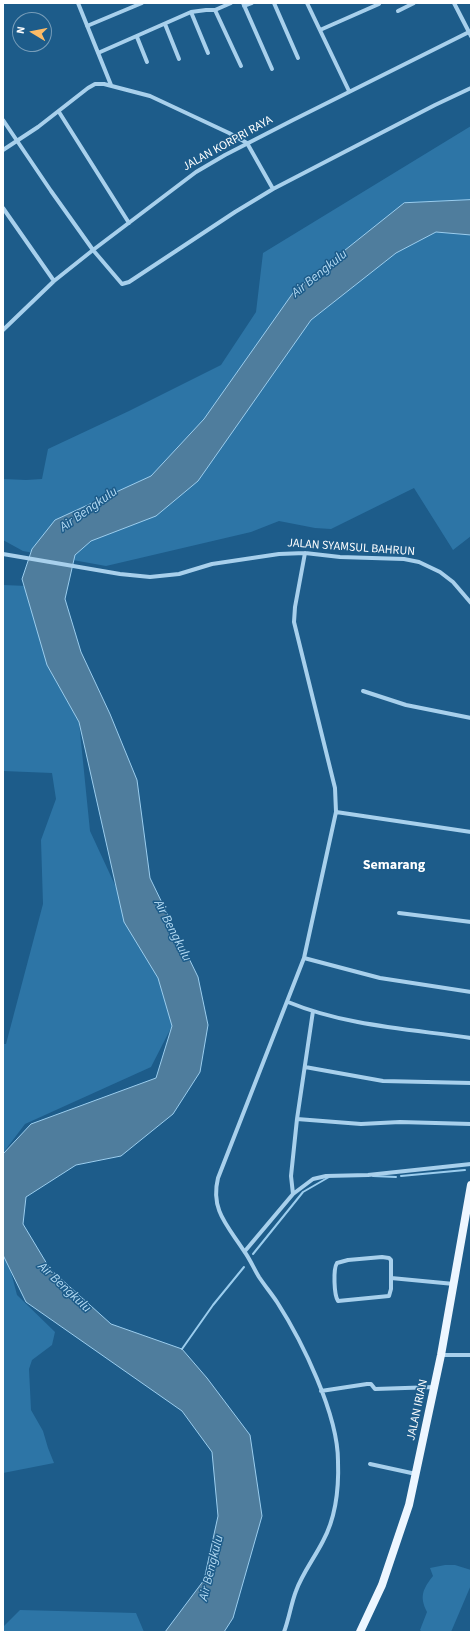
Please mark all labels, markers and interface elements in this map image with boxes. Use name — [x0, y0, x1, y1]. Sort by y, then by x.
north arrow — [12, 12, 52, 52]
text: N — [13, 25, 29, 35]
street label: JALAN KORPRI RAYA — [180, 113, 276, 175]
water label: Air Bengkulu — [289, 247, 351, 301]
water label: Air Bengkulu — [57, 484, 121, 536]
street label: JALAN SYAMSUL BAHRUN — [287, 536, 415, 560]
district label: Semarang — [363, 858, 425, 874]
water label: Air Bengkulu — [150, 898, 194, 964]
water label: Air Bengkulu — [34, 1259, 94, 1317]
street label: JALAN IRIAN — [404, 1378, 432, 1442]
water label: Air Bengkulu — [196, 1534, 228, 1602]

